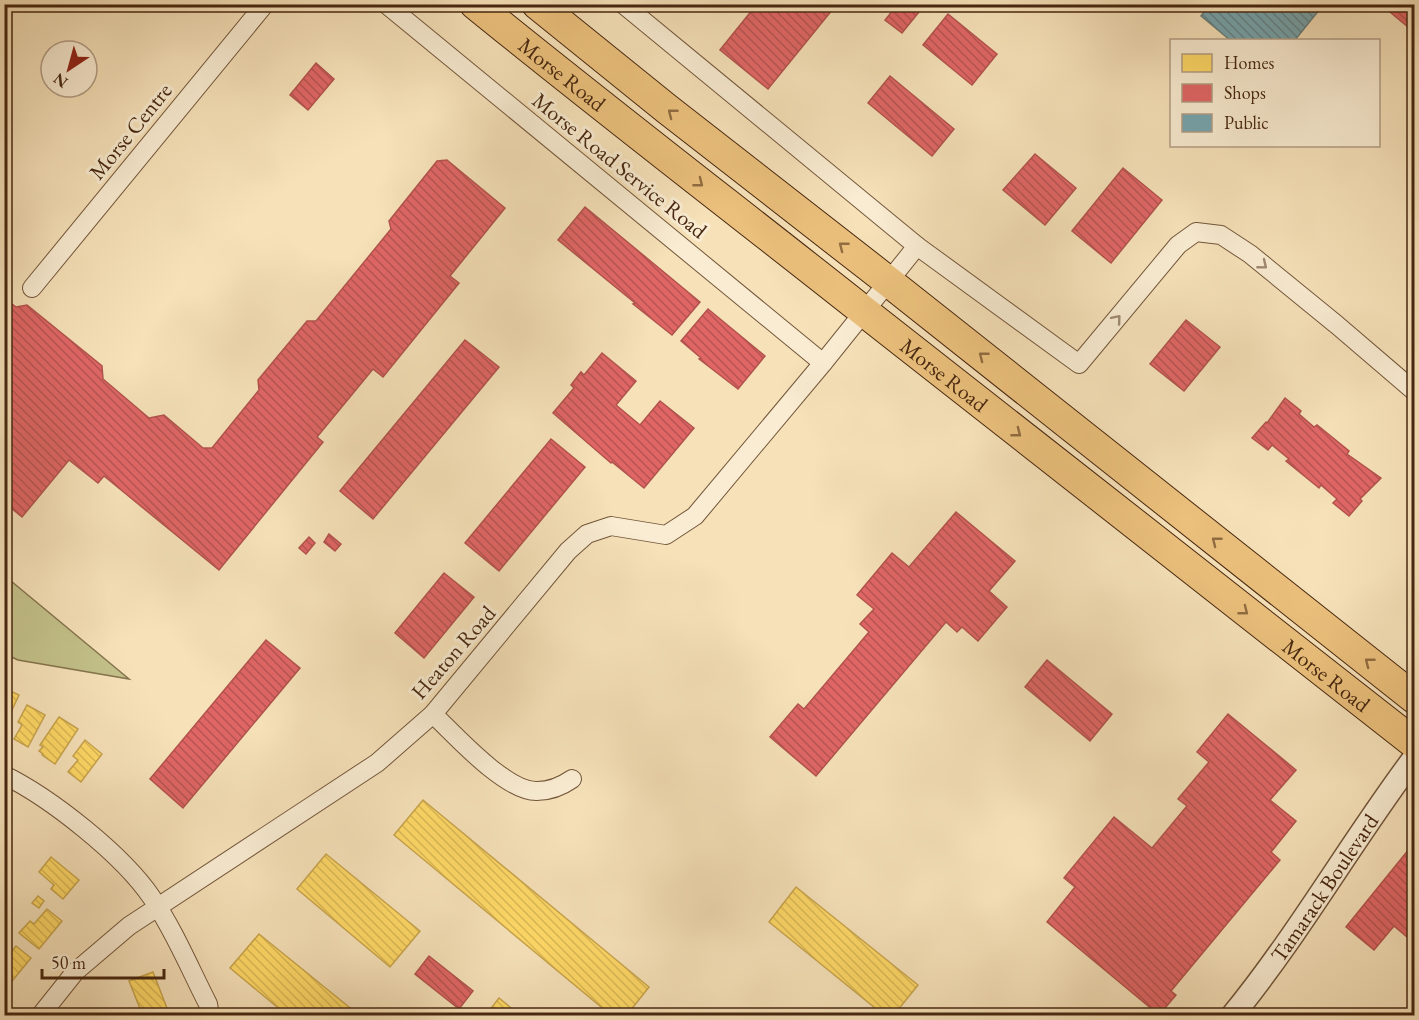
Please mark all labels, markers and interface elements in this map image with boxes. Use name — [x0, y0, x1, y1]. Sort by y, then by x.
street label: Morse Road — [512, 31, 612, 119]
north arrow — [39, 39, 99, 99]
legend — [1170, 39, 1380, 147]
text: Homes — [1224, 51, 1275, 74]
text: N — [49, 68, 72, 93]
street label: Morse Centre — [83, 77, 179, 186]
text: Shops — [1224, 81, 1266, 104]
street label: Morse Road Service Road — [526, 86, 714, 245]
one-way arrow — [668, 110, 679, 121]
text: Public — [1224, 111, 1268, 134]
one-way arrow — [692, 176, 703, 187]
one-way arrow — [838, 242, 849, 253]
one-way arrow — [1256, 257, 1267, 268]
one-way arrow — [1109, 315, 1120, 326]
street label: Morse Road — [894, 332, 994, 419]
one-way arrow — [979, 353, 990, 364]
one-way arrow — [1011, 425, 1022, 436]
one-way arrow — [1211, 538, 1222, 549]
street label: Heaton Road — [405, 599, 503, 705]
one-way arrow — [1237, 604, 1248, 615]
street label: Morse Road — [1276, 632, 1377, 719]
one-way arrow — [1364, 659, 1375, 670]
street label: Tamarack Boulevard — [1264, 808, 1385, 968]
scale bar — [42, 942, 164, 980]
text: 50 m — [51, 951, 86, 974]

